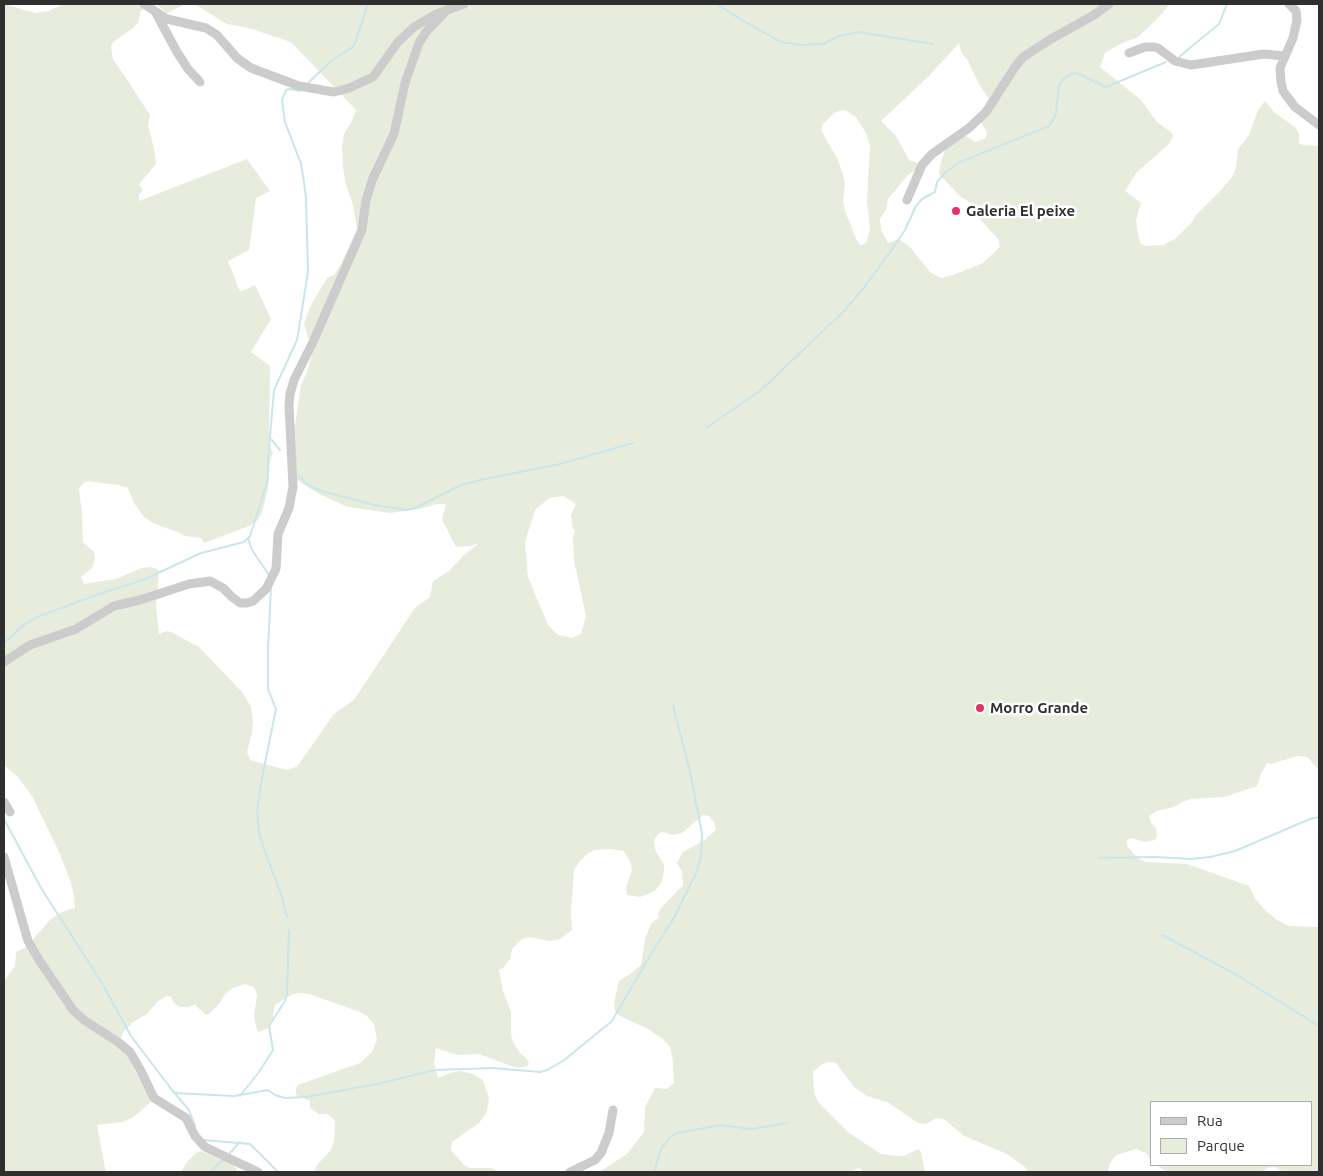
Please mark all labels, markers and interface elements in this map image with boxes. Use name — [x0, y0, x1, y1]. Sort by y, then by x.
place label: Galeria El peixe — [966, 202, 1075, 220]
marker: Galeria El peixe — [950, 205, 962, 217]
place label: Morro Grande — [990, 699, 1088, 717]
marker: Morro Grande — [974, 702, 986, 714]
legend — [1150, 1101, 1313, 1166]
text: Rua — [1197, 1112, 1223, 1129]
text: Parque — [1197, 1137, 1245, 1154]

